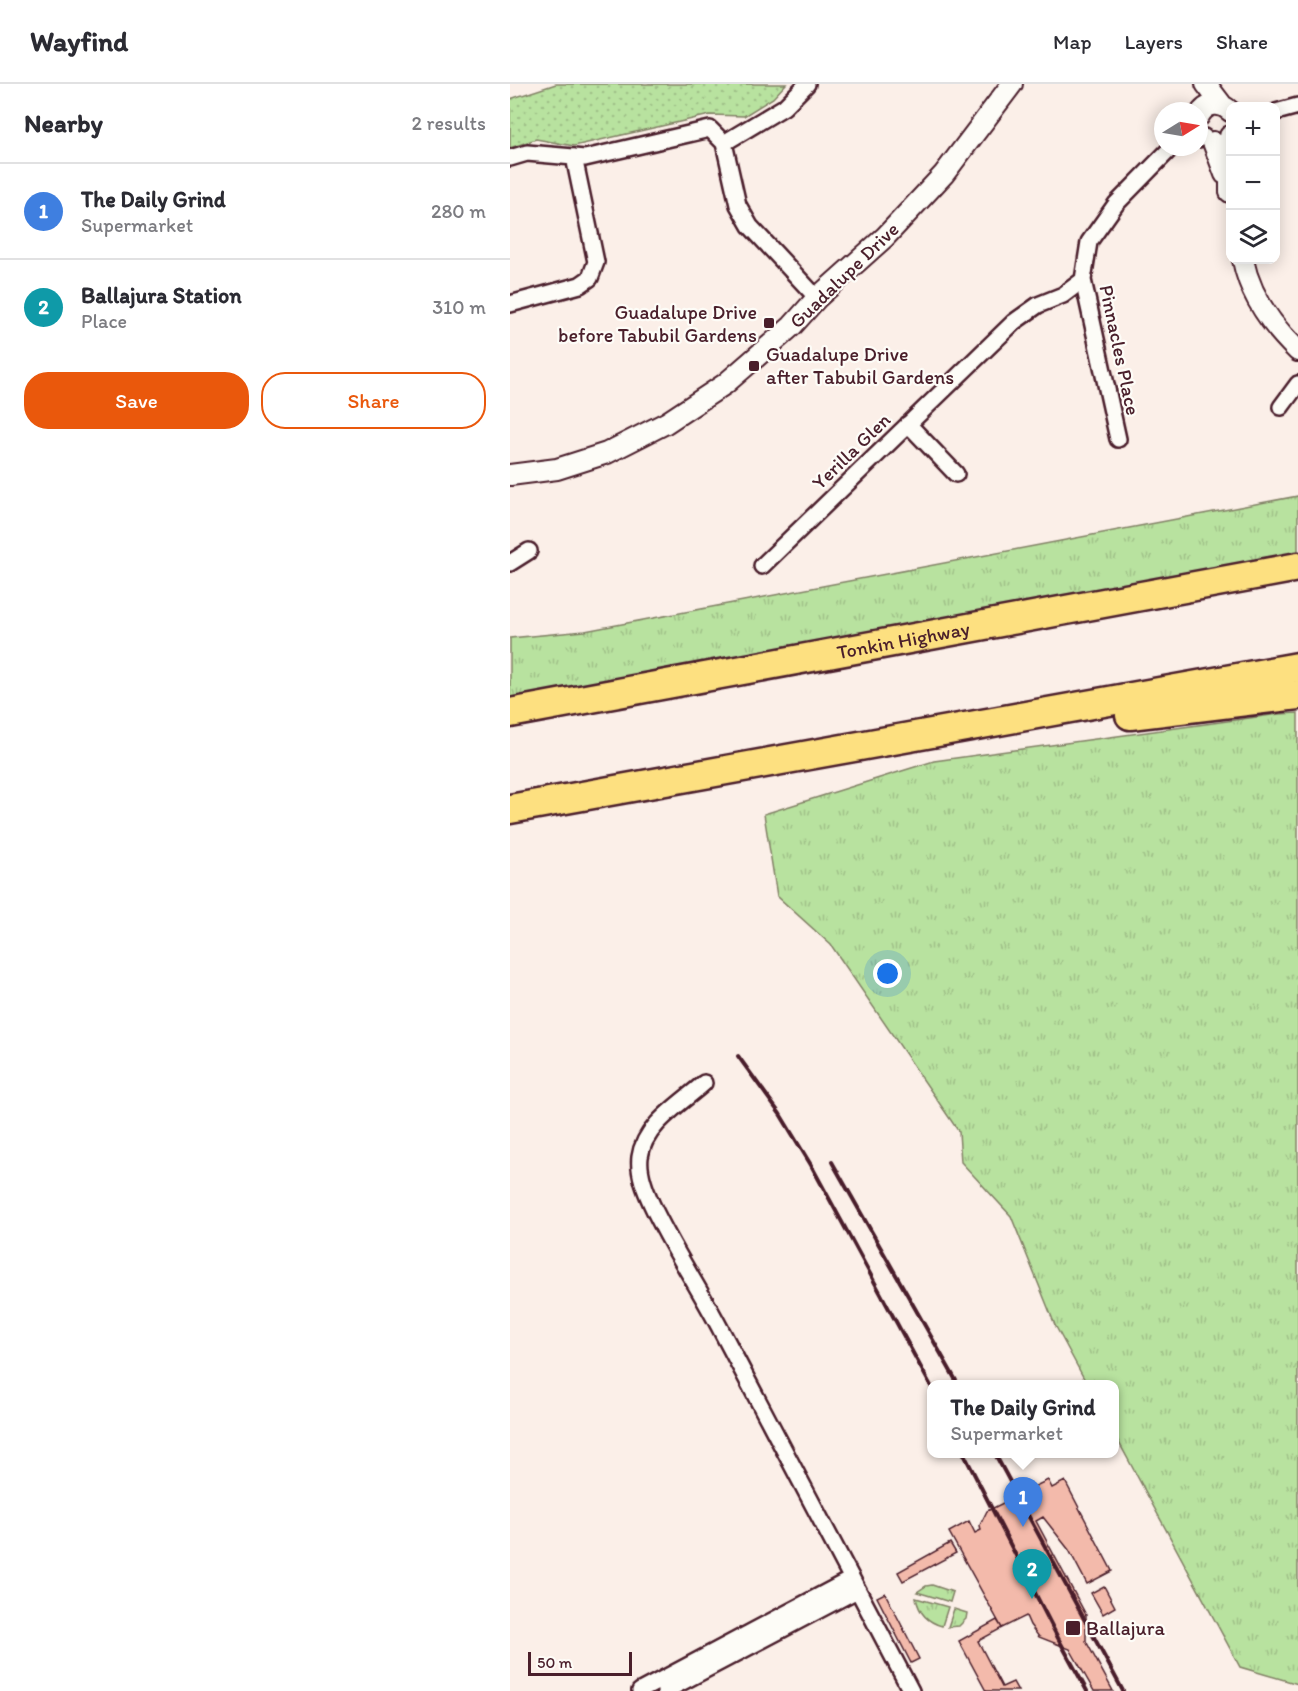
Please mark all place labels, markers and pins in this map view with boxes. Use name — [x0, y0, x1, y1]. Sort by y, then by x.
place label: Guadalupe Drive before Tabubil Gardens — [558, 300, 757, 347]
marker: Guadalupe Drive before Tabubil Gardens — [762, 316, 776, 330]
place label: Guadalupe Drive after Tabubil Gardens — [766, 342, 954, 389]
marker: Guadalupe Drive after Tabubil Gardens — [747, 359, 761, 373]
pin: 1 — [1004, 1478, 1042, 1527]
pin: 2 — [1012, 1550, 1052, 1599]
place label: Ballajura — [1086, 1616, 1165, 1640]
marker: Ballajura — [1064, 1619, 1082, 1637]

